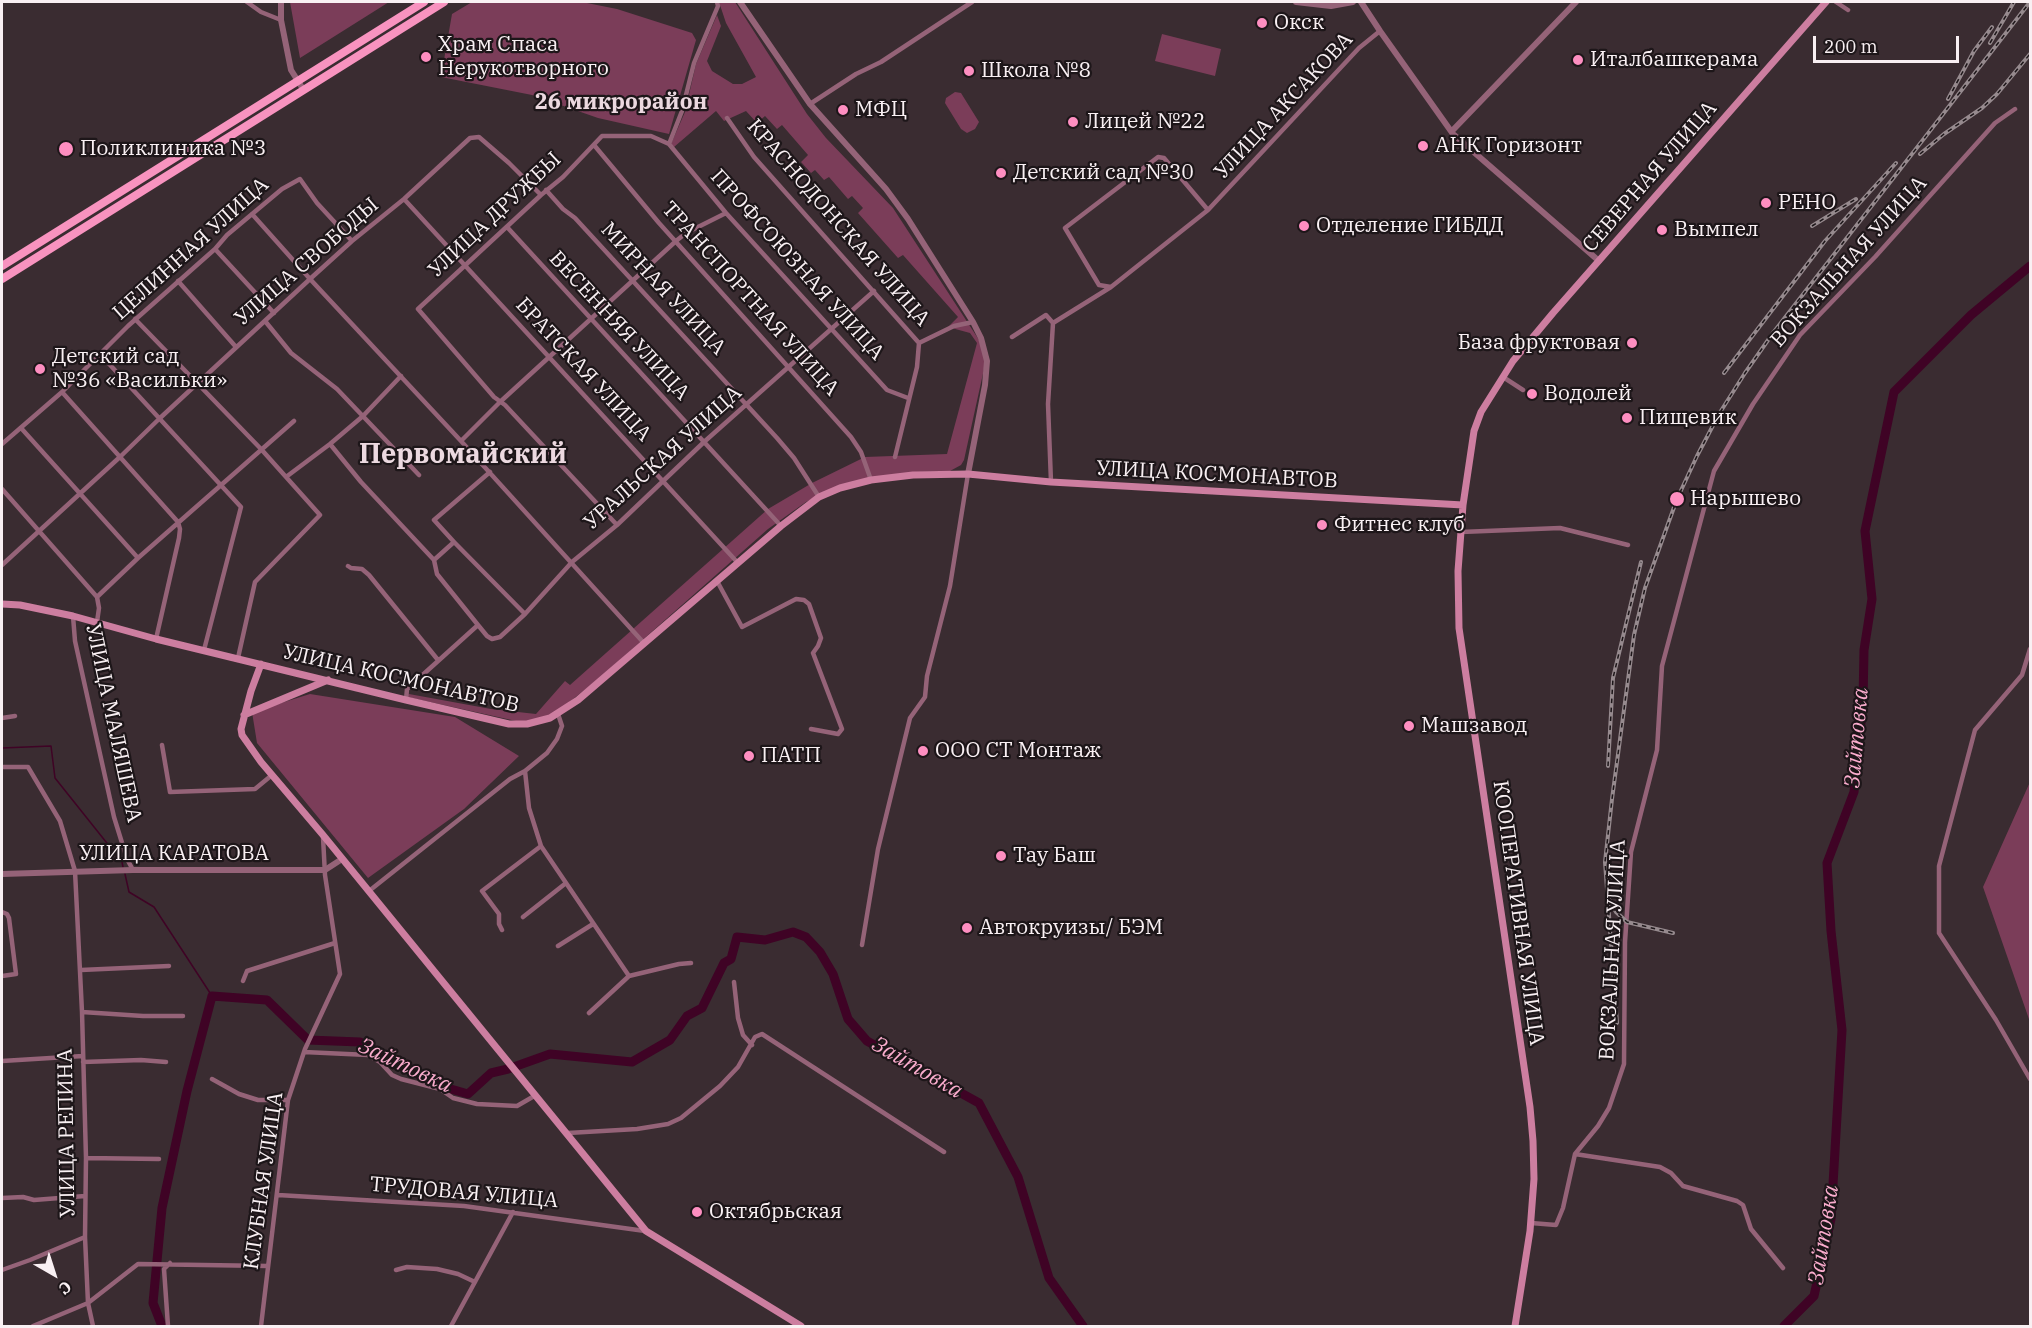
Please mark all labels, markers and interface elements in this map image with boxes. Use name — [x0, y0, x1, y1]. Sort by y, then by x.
place label: Окск — [1274, 10, 1324, 36]
marker: Окск — [1255, 16, 1269, 30]
scale bar — [1816, 24, 1962, 62]
street label: УЛИЦА АКСАКОВА — [1210, 27, 1358, 185]
place label: Храм Спаса Нерукотворного — [438, 32, 609, 82]
text: 200 m — [1824, 35, 1878, 58]
place label: Италбашкерама — [1590, 47, 1758, 73]
marker: Храм Спаса Нерукотворного — [419, 50, 433, 64]
marker: Италбашкерама — [1571, 53, 1585, 67]
place label: Школа №8 — [981, 58, 1091, 84]
marker: Школа №8 — [962, 64, 976, 78]
district label: 26 микрорайон — [535, 90, 707, 116]
street label: СЕВЕРНАЯ УЛИЦА — [1578, 96, 1722, 258]
place label: МФЦ — [855, 97, 907, 123]
marker: МФЦ — [836, 103, 850, 117]
place label: Лицей №22 — [1085, 109, 1206, 135]
street label: КРАСНОДОНСКАЯ УЛИЦА — [741, 114, 935, 332]
marker: Лицей №22 — [1066, 115, 1080, 129]
place label: АНК Горизонт — [1435, 133, 1582, 159]
place label: Поликлиника №3 — [80, 136, 266, 162]
marker: АНК Горизонт — [1416, 139, 1430, 153]
marker: Поликлиника №3 — [57, 140, 75, 158]
street label: УЛИЦА ДРУЖБЫ — [423, 147, 567, 283]
place label: Детский сад №30 — [1013, 160, 1194, 186]
street label: ПРОФСОЮЗНАЯ УЛИЦА — [705, 164, 889, 366]
marker: Детский сад №30 — [994, 166, 1008, 180]
street label: ВОКЗАЛЬНАЯ УЛИЦА — [1766, 171, 1932, 353]
street label: ЦЕЛИННАЯ УЛИЦА — [108, 172, 274, 326]
place label: РЕНО — [1778, 190, 1836, 216]
street label: УЛИЦА СВОБОДЫ — [230, 193, 384, 331]
marker: РЕНО — [1759, 196, 1773, 210]
street label: ТРАНСПОРТНАЯ УЛИЦА — [656, 197, 844, 401]
place label: Отделение ГИБДД — [1316, 213, 1504, 239]
place label: Вымпел — [1674, 217, 1759, 243]
street label: МИРНАЯ УЛИЦА — [595, 218, 731, 360]
marker: Отделение ГИБДД — [1297, 219, 1311, 233]
marker: Вымпел — [1655, 223, 1669, 237]
street label: ВЕСЕННЯЯ УЛИЦА — [544, 246, 694, 406]
street label: БРАТСКАЯ УЛИЦА — [510, 293, 656, 447]
place label: База фруктовая — [1458, 330, 1620, 356]
marker: База фруктовая — [1625, 336, 1639, 350]
place label: Детский сад №36 «Васильки» — [52, 344, 227, 394]
marker: Детский сад №36 «Васильки» — [33, 362, 47, 376]
street label: УРАЛЬСКАЯ УЛИЦА — [579, 381, 747, 535]
place label: Водолей — [1544, 381, 1632, 407]
marker: Водолей — [1525, 387, 1539, 401]
place label: Пищевик — [1639, 405, 1737, 431]
marker: Пищевик — [1620, 411, 1634, 425]
district label: Первомайский — [359, 439, 567, 471]
street label: УЛИЦА КОСМОНАВТОВ — [1096, 456, 1338, 494]
place label: Нарышево — [1690, 486, 1801, 512]
marker: Нарышево — [1668, 490, 1686, 508]
place label: Фитнес клуб — [1334, 512, 1465, 538]
marker: Фитнес клуб — [1315, 518, 1329, 532]
street label: УЛИЦА МАЛЯШЕВА — [80, 621, 146, 825]
street label: УЛИЦА КОСМОНАВТОВ — [280, 640, 522, 718]
water label: Зайтовка — [1839, 687, 1875, 789]
place label: Машзавод — [1421, 713, 1527, 739]
marker: Машзавод — [1402, 719, 1416, 733]
place label: ООО СТ Монтаж — [935, 738, 1101, 764]
place label: ПАТП — [761, 743, 821, 769]
marker: ООО СТ Монтаж — [916, 744, 930, 758]
marker: ПАТП — [742, 749, 756, 763]
street label: КООПЕРАТИВНАЯ УЛИЦА — [1487, 779, 1549, 1047]
street label: ВОКЗАЛЬНАЯ УЛИЦА — [1595, 839, 1631, 1061]
street label: УЛИЦА КАРАТОВА — [79, 841, 269, 867]
place label: Тау Баш — [1013, 843, 1096, 869]
marker: Тау Баш — [994, 849, 1008, 863]
place label: Автокруизы/ БЭМ — [979, 915, 1163, 941]
marker: Автокруизы/ БЭМ — [960, 921, 974, 935]
water label: Зайтовка — [867, 1031, 967, 1105]
water label: Зайтовка — [354, 1033, 456, 1099]
street label: УЛИЦА РЕПИНА — [53, 1048, 81, 1218]
street label: КЛУБНАЯ УЛИЦА — [239, 1090, 289, 1272]
street label: ТРУДОВАЯ УЛИЦА — [369, 1172, 559, 1214]
water label: Зайтовка — [1803, 1183, 1845, 1287]
place label: Октябрьская — [709, 1199, 842, 1225]
marker: Октябрьская — [690, 1205, 704, 1219]
north arrow — [24, 1244, 84, 1304]
text: С — [55, 1277, 76, 1299]

